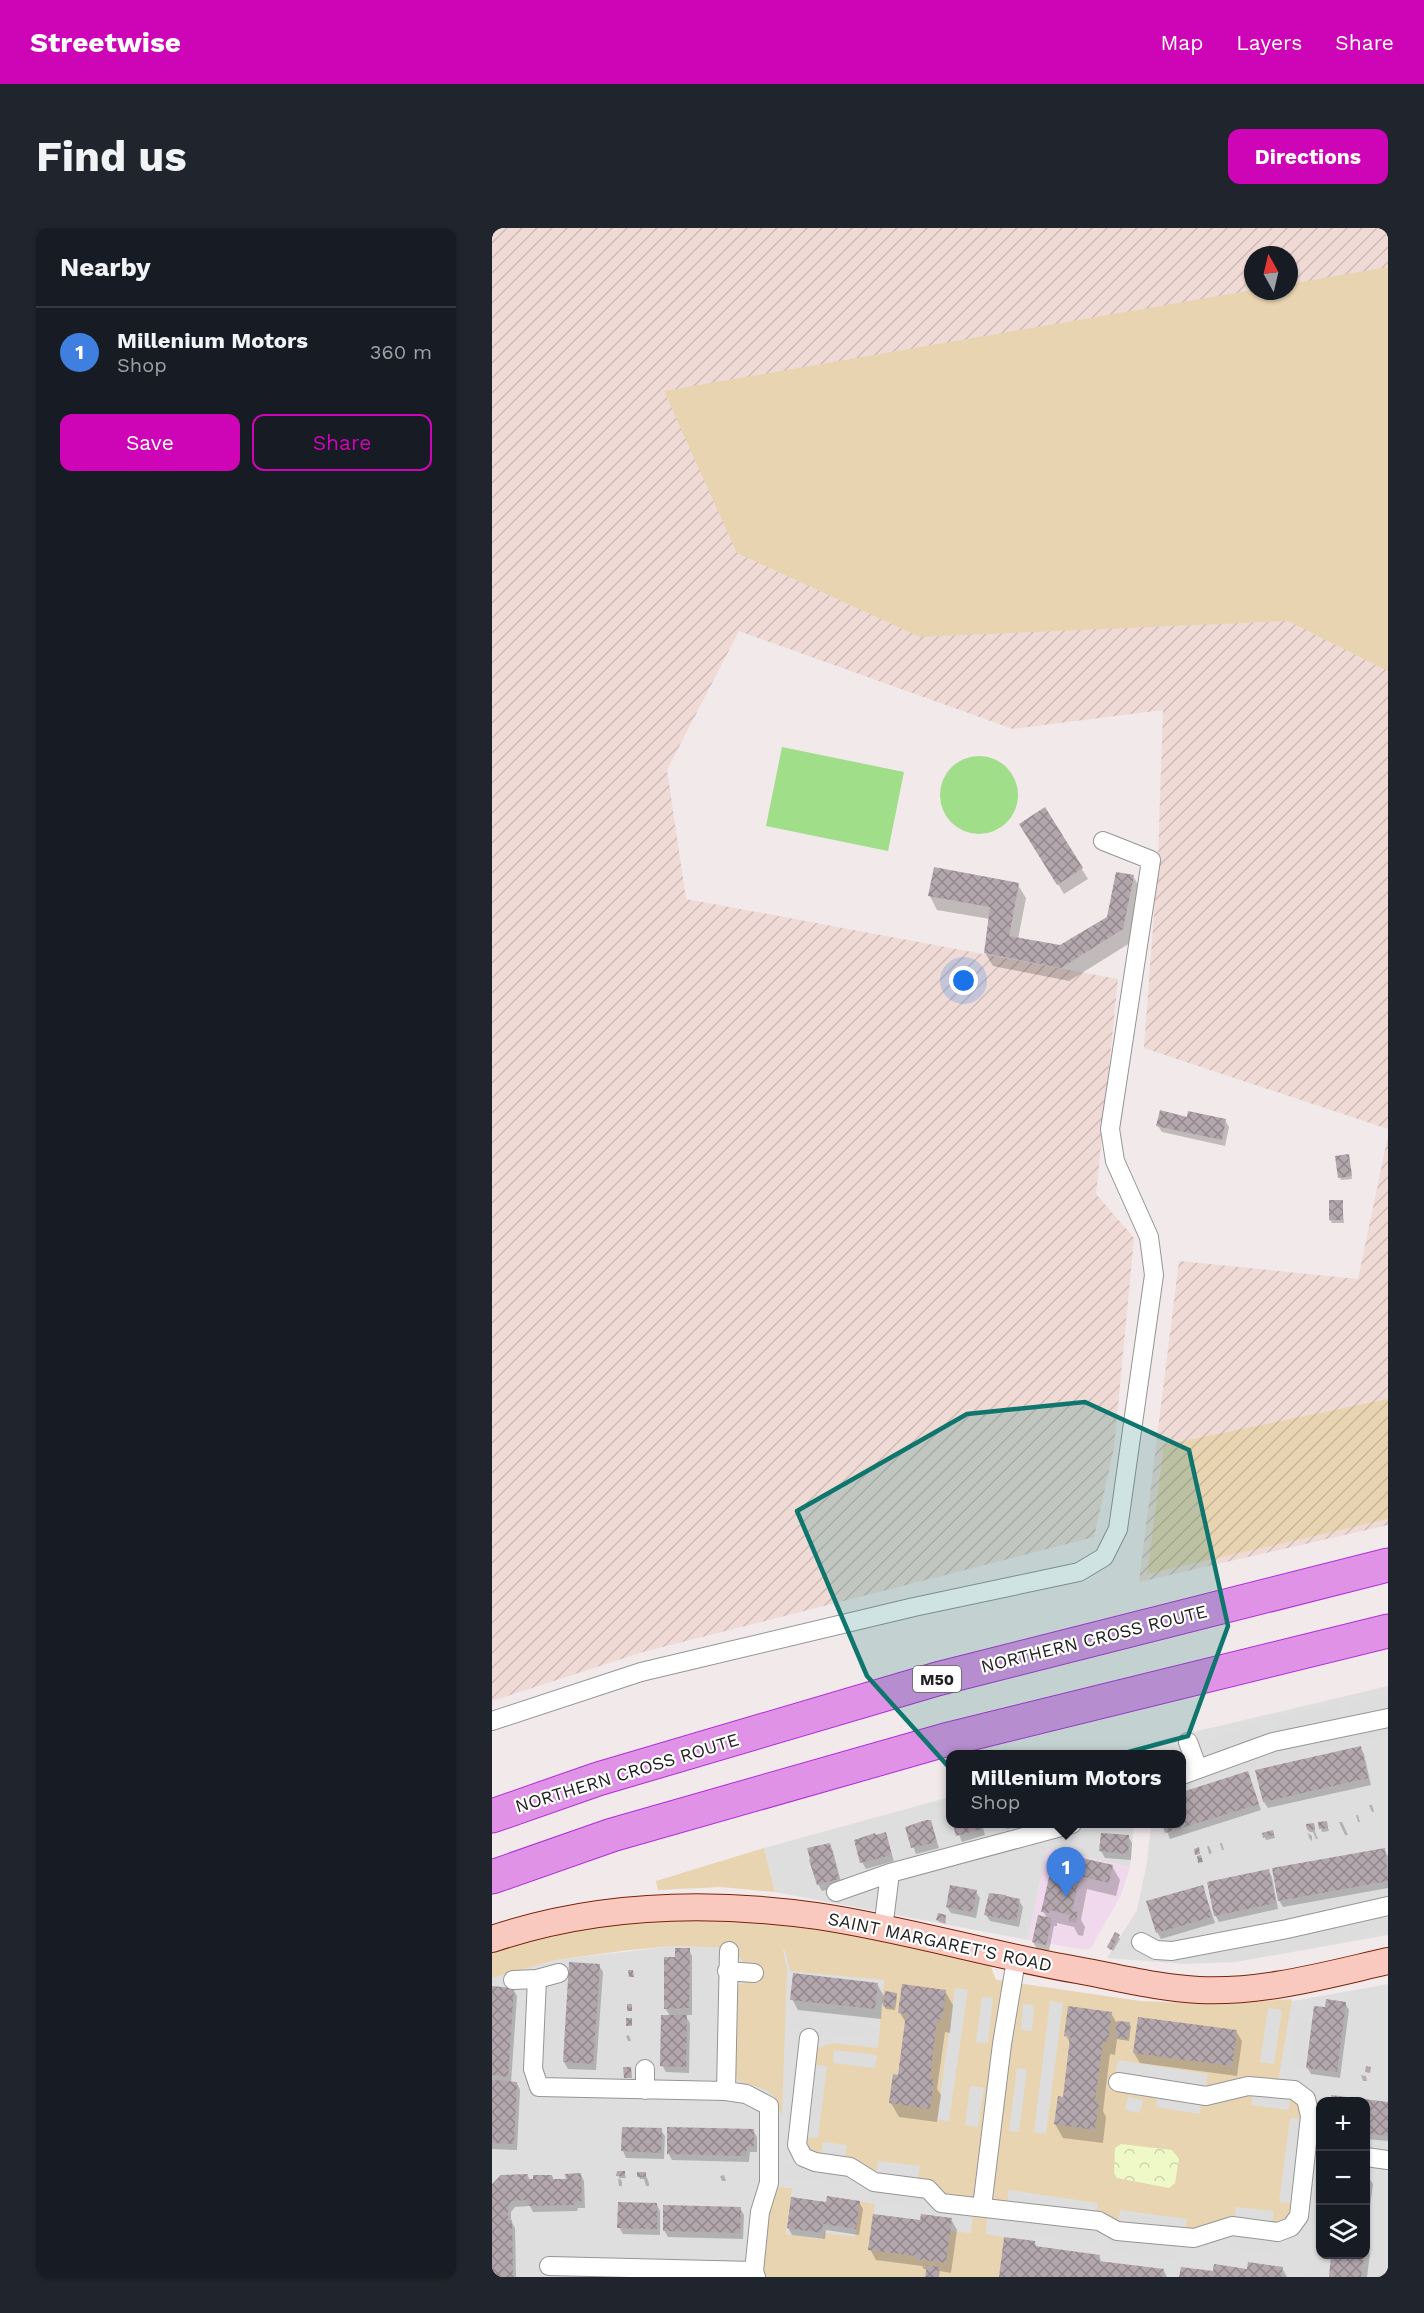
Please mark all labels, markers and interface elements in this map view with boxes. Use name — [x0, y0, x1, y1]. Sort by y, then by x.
text: Streetwise — [30, 26, 181, 59]
text: Map — [1160, 30, 1203, 55]
text: Layers — [1236, 30, 1302, 55]
text: Share — [1335, 30, 1394, 55]
button: Directions — [1228, 129, 1388, 184]
text: Find us — [36, 132, 187, 181]
north arrow — [1244, 246, 1298, 300]
text: Nearby — [60, 252, 151, 282]
text: Millenium Motors — [117, 328, 308, 353]
text: 1 — [75, 340, 84, 364]
text: 360 m — [370, 340, 432, 364]
text: Shop — [117, 353, 167, 377]
button: Save — [60, 414, 240, 471]
button: Share — [252, 414, 432, 471]
your location — [949, 966, 978, 995]
street label: NORTHERN CROSS ROUTE — [979, 1600, 1209, 1677]
road number: M50 — [913, 1666, 961, 1692]
street label: NORTHERN CROSS ROUTE — [513, 1728, 741, 1817]
popup — [946, 1750, 1186, 1828]
text: Millenium Motors — [970, 1765, 1162, 1790]
text: Shop — [970, 1790, 1020, 1814]
pin: 1 — [1046, 1848, 1086, 1897]
street label: SAINT MARGARET'S ROAD — [826, 1908, 1054, 1976]
map controls — [1316, 2097, 1370, 2259]
button: + — [1316, 2097, 1370, 2151]
button: − — [1316, 2151, 1370, 2205]
button: layers — [1316, 2205, 1370, 2259]

